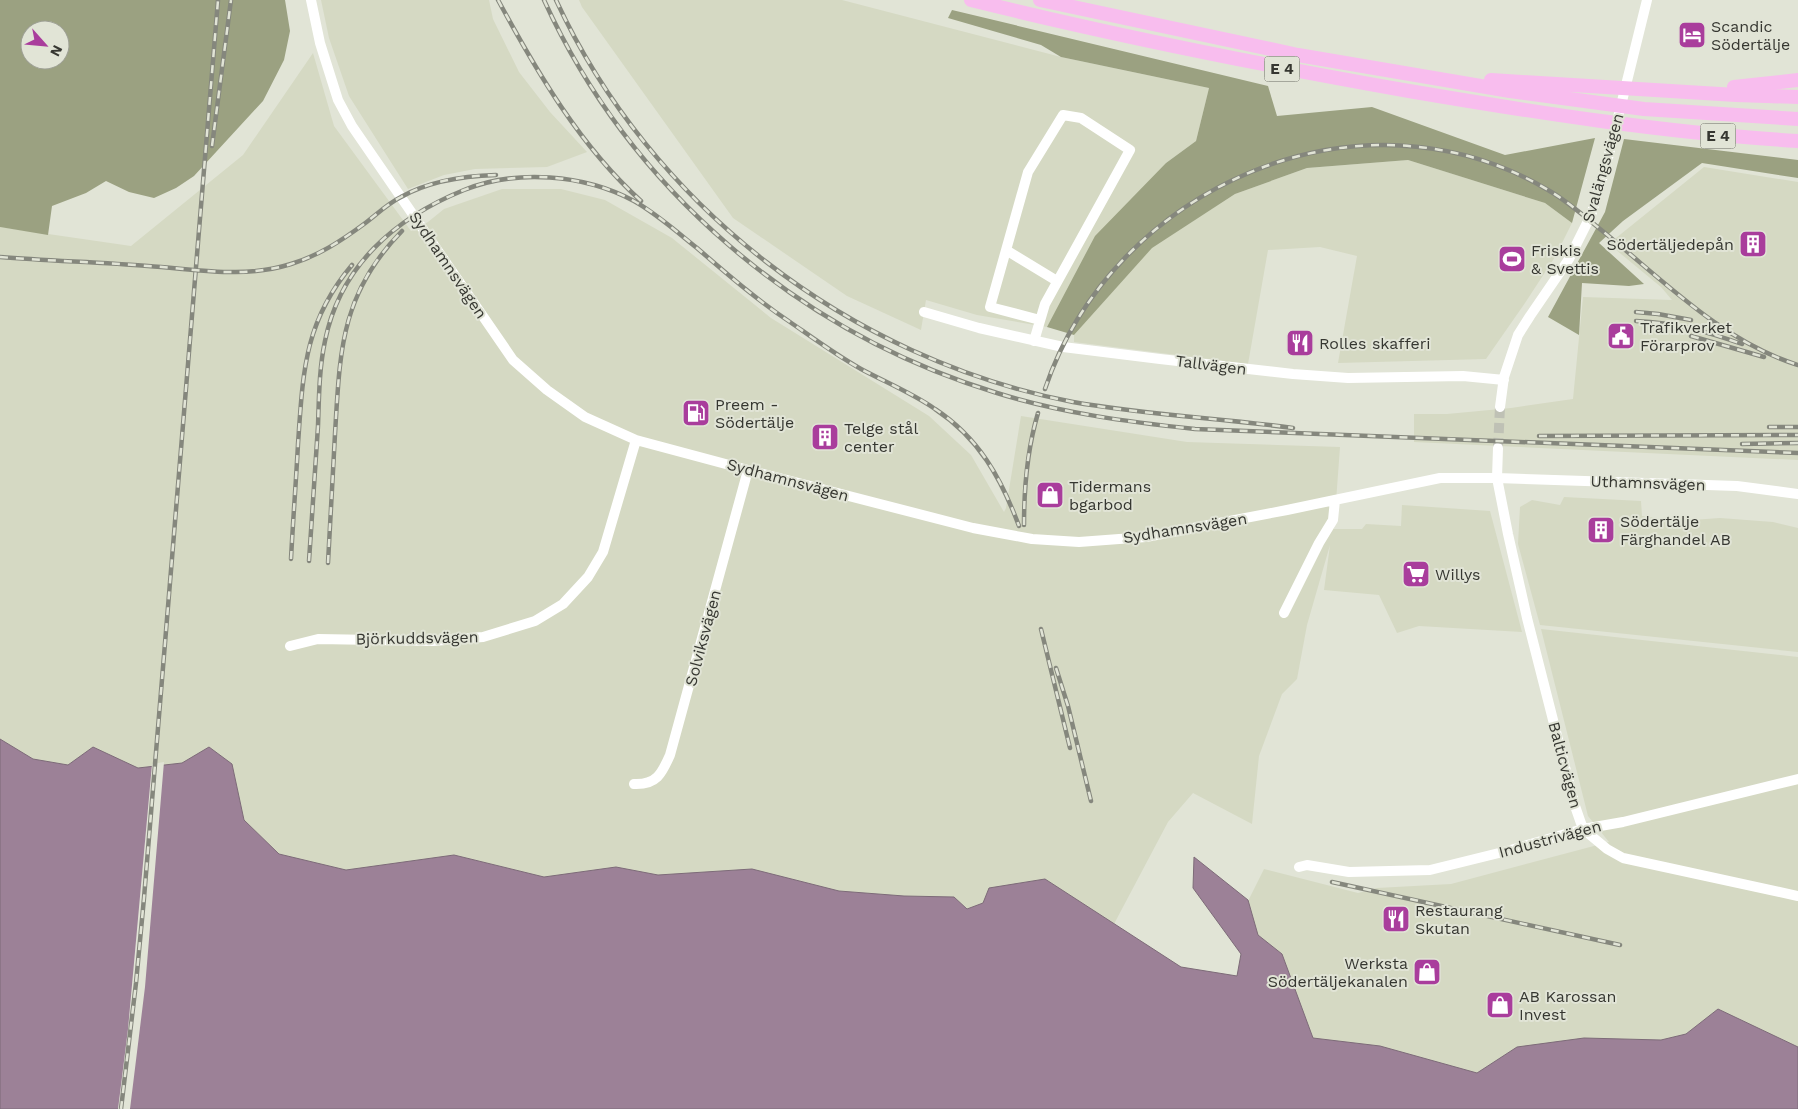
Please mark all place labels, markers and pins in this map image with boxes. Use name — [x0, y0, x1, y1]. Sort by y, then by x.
place label: Scandic Södertälje — [1711, 17, 1790, 54]
hotel icon: Scandic Södertälje — [1677, 20, 1707, 50]
building icon: Södertäljedepån — [1738, 229, 1768, 259]
place label: Södertäljedepån — [1606, 235, 1734, 254]
place label: Friskis & Svettis — [1531, 241, 1599, 278]
sports icon: Friskis & Svettis — [1497, 244, 1527, 274]
place label: Trafikverket Förarprov — [1640, 318, 1732, 355]
public building icon: Trafikverket Förarprov — [1606, 321, 1636, 351]
restaurant icon: Rolles skafferi — [1285, 328, 1315, 358]
place label: Rolles skafferi — [1319, 334, 1431, 353]
place label: Preem - Södertälje — [715, 395, 794, 432]
fuel station icon: Preem - Södertälje — [681, 398, 711, 428]
place label: Telge stål center — [844, 419, 918, 456]
building icon: Telge stål center — [810, 422, 840, 452]
place label: Tidermans bgarbod — [1069, 477, 1151, 514]
shop icon: Tidermans bgarbod — [1035, 480, 1065, 510]
place label: Södertälje Färghandel AB — [1620, 512, 1731, 549]
building icon: Södertälje Färghandel AB — [1586, 515, 1616, 545]
supermarket icon: Willys — [1401, 559, 1431, 589]
place label: Willys — [1435, 565, 1481, 584]
place label: Restaurang Skutan — [1415, 901, 1503, 938]
restaurant icon: Restaurang Skutan — [1381, 904, 1411, 934]
place label: Werksta Södertäljekanalen — [1268, 954, 1408, 991]
shop icon: Werksta Södertäljekanalen — [1412, 957, 1442, 987]
place label: AB Karossan Invest — [1519, 987, 1617, 1024]
shop icon: AB Karossan Invest — [1485, 990, 1515, 1020]

